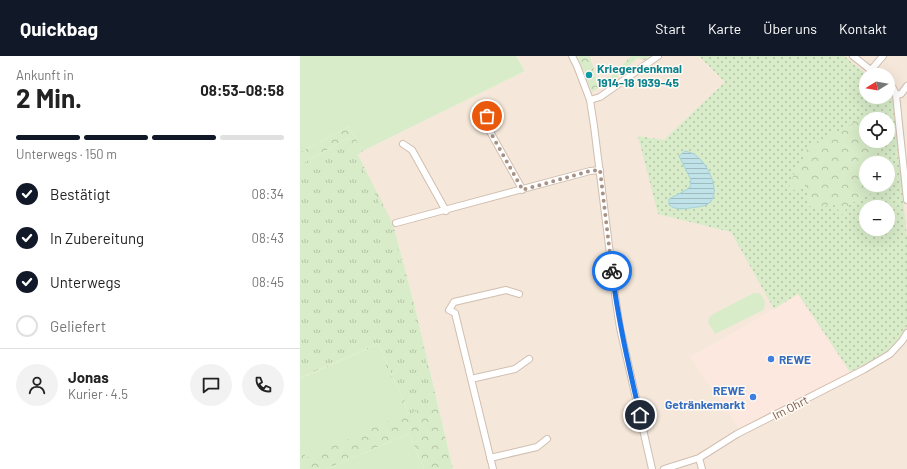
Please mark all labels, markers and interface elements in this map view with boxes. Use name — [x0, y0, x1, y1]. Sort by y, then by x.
text: Quickbag — [20, 17, 98, 40]
text: Start — [655, 20, 686, 37]
text: Karte — [708, 20, 741, 37]
text: Über uns — [763, 20, 817, 37]
text: Kontakt — [839, 20, 887, 37]
place label: Kriegerdenkmal 1914-18 1939-45 — [597, 61, 682, 89]
text: Ankunft in — [16, 67, 74, 83]
north arrow — [859, 68, 895, 104]
map controls — [859, 68, 895, 236]
marker: Kriegerdenkmal 1914-18 1939-45 — [584, 70, 594, 80]
text: 08:53–08:58 — [200, 81, 284, 99]
text: 2 Min. — [16, 82, 82, 113]
pin — [470, 99, 504, 133]
icon: bag — [476, 105, 498, 127]
button: locate — [859, 112, 895, 148]
text: Unterwegs · 150 m — [16, 146, 117, 162]
button: + — [859, 156, 895, 192]
icon: check — [16, 183, 38, 205]
text: Bestätigt — [50, 185, 110, 203]
text: 08:34 — [252, 186, 284, 202]
button: − — [859, 200, 895, 236]
icon: check — [16, 227, 38, 249]
text: In Zubereitung — [50, 229, 144, 247]
text: 08:43 — [252, 230, 284, 246]
courier — [592, 251, 632, 291]
icon: bike — [601, 260, 623, 282]
icon: check — [16, 271, 38, 293]
text: Unterwegs — [50, 273, 121, 291]
text: 08:45 — [252, 274, 284, 290]
text: Geliefert — [50, 317, 106, 335]
place label: REWE — [779, 352, 811, 366]
marker: REWE — [766, 354, 776, 364]
button: person — [16, 364, 58, 406]
button: chat — [190, 364, 232, 406]
button: phone — [242, 364, 284, 406]
text: Jonas — [68, 368, 109, 386]
place label: REWE Getränkemarkt — [665, 383, 745, 411]
text: Kurier · 4.5 — [68, 386, 128, 402]
marker: REWE Getränkemarkt — [748, 392, 758, 402]
street label: Im Ohrt — [770, 392, 810, 422]
pin — [623, 398, 657, 432]
icon: home — [629, 404, 651, 426]

